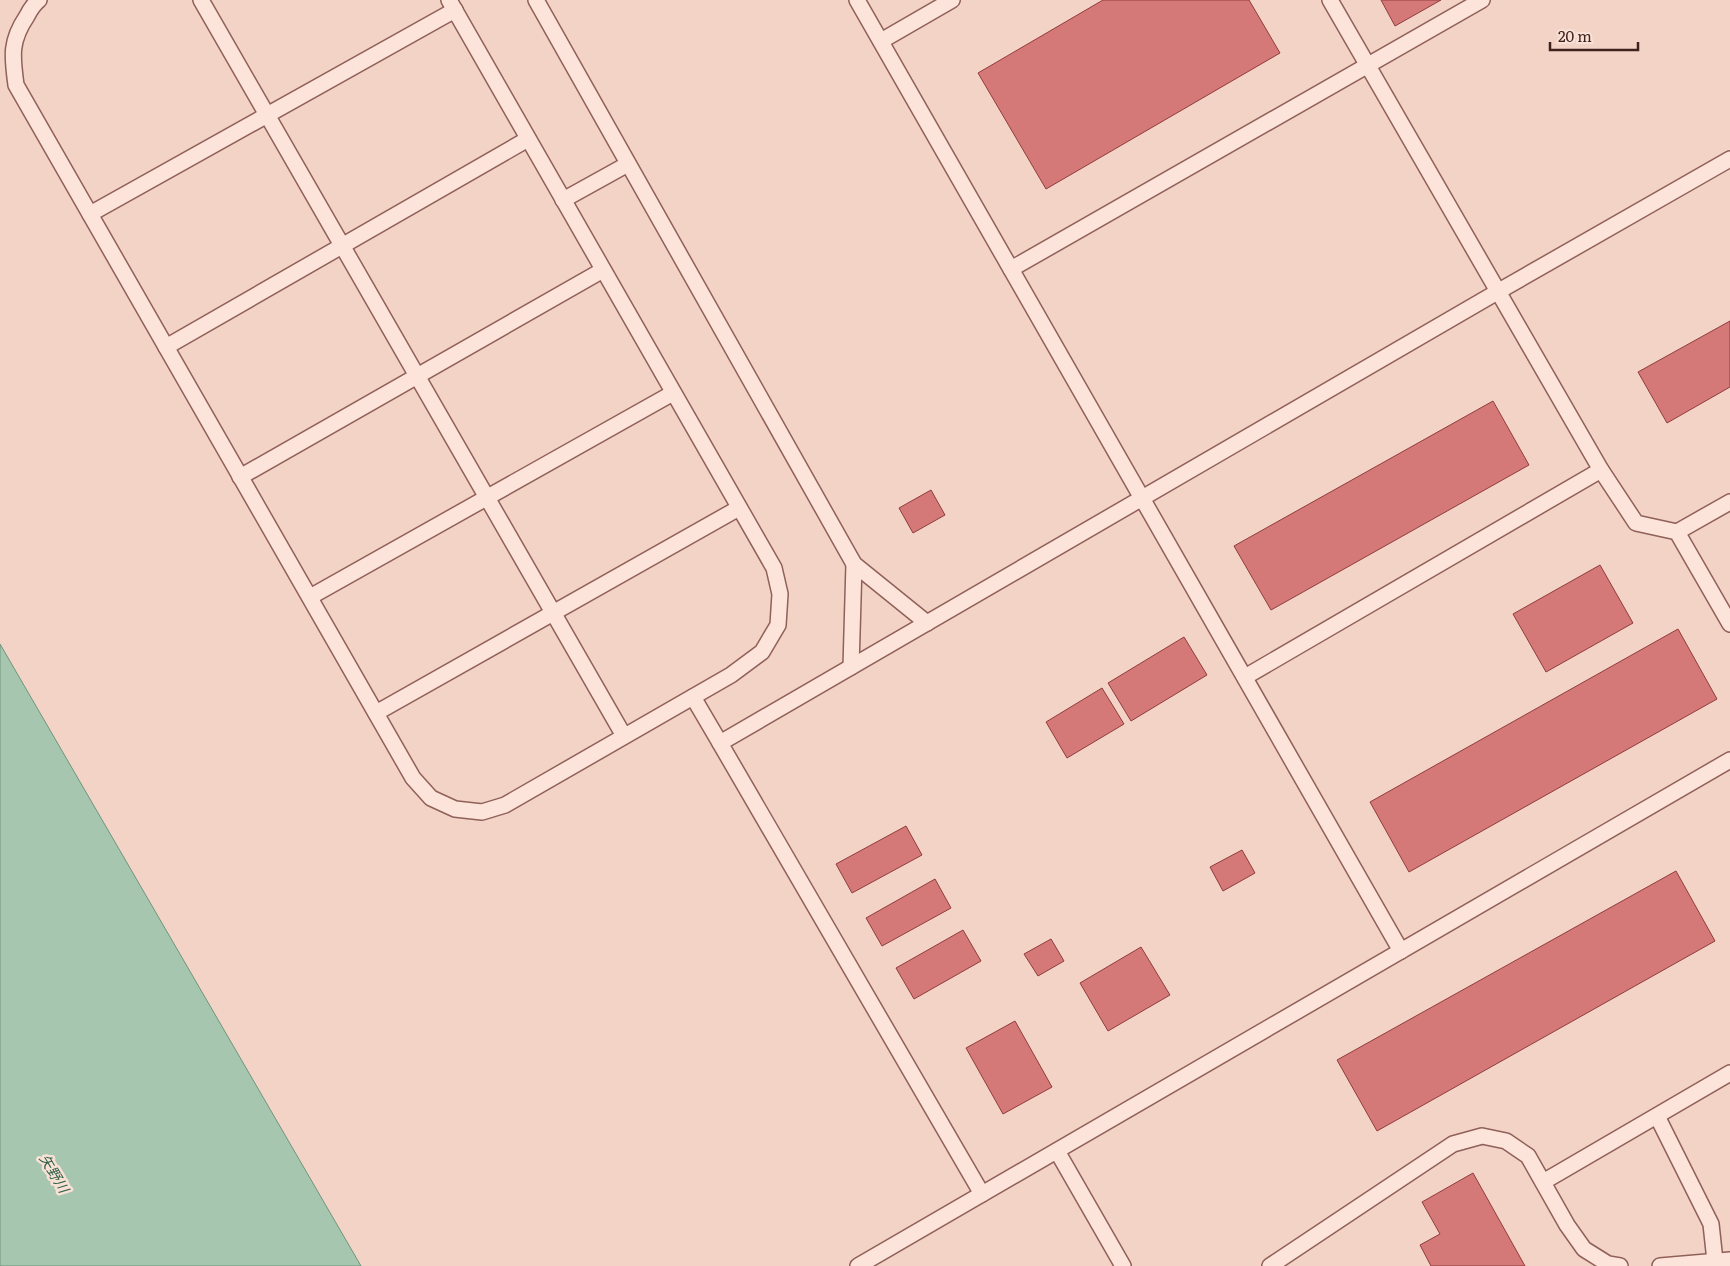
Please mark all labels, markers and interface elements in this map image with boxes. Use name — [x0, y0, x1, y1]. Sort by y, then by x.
scale bar — [1550, 20, 1638, 52]
text: 20 m — [1558, 24, 1592, 47]
water label: 矢野川 — [36, 1150, 75, 1198]

